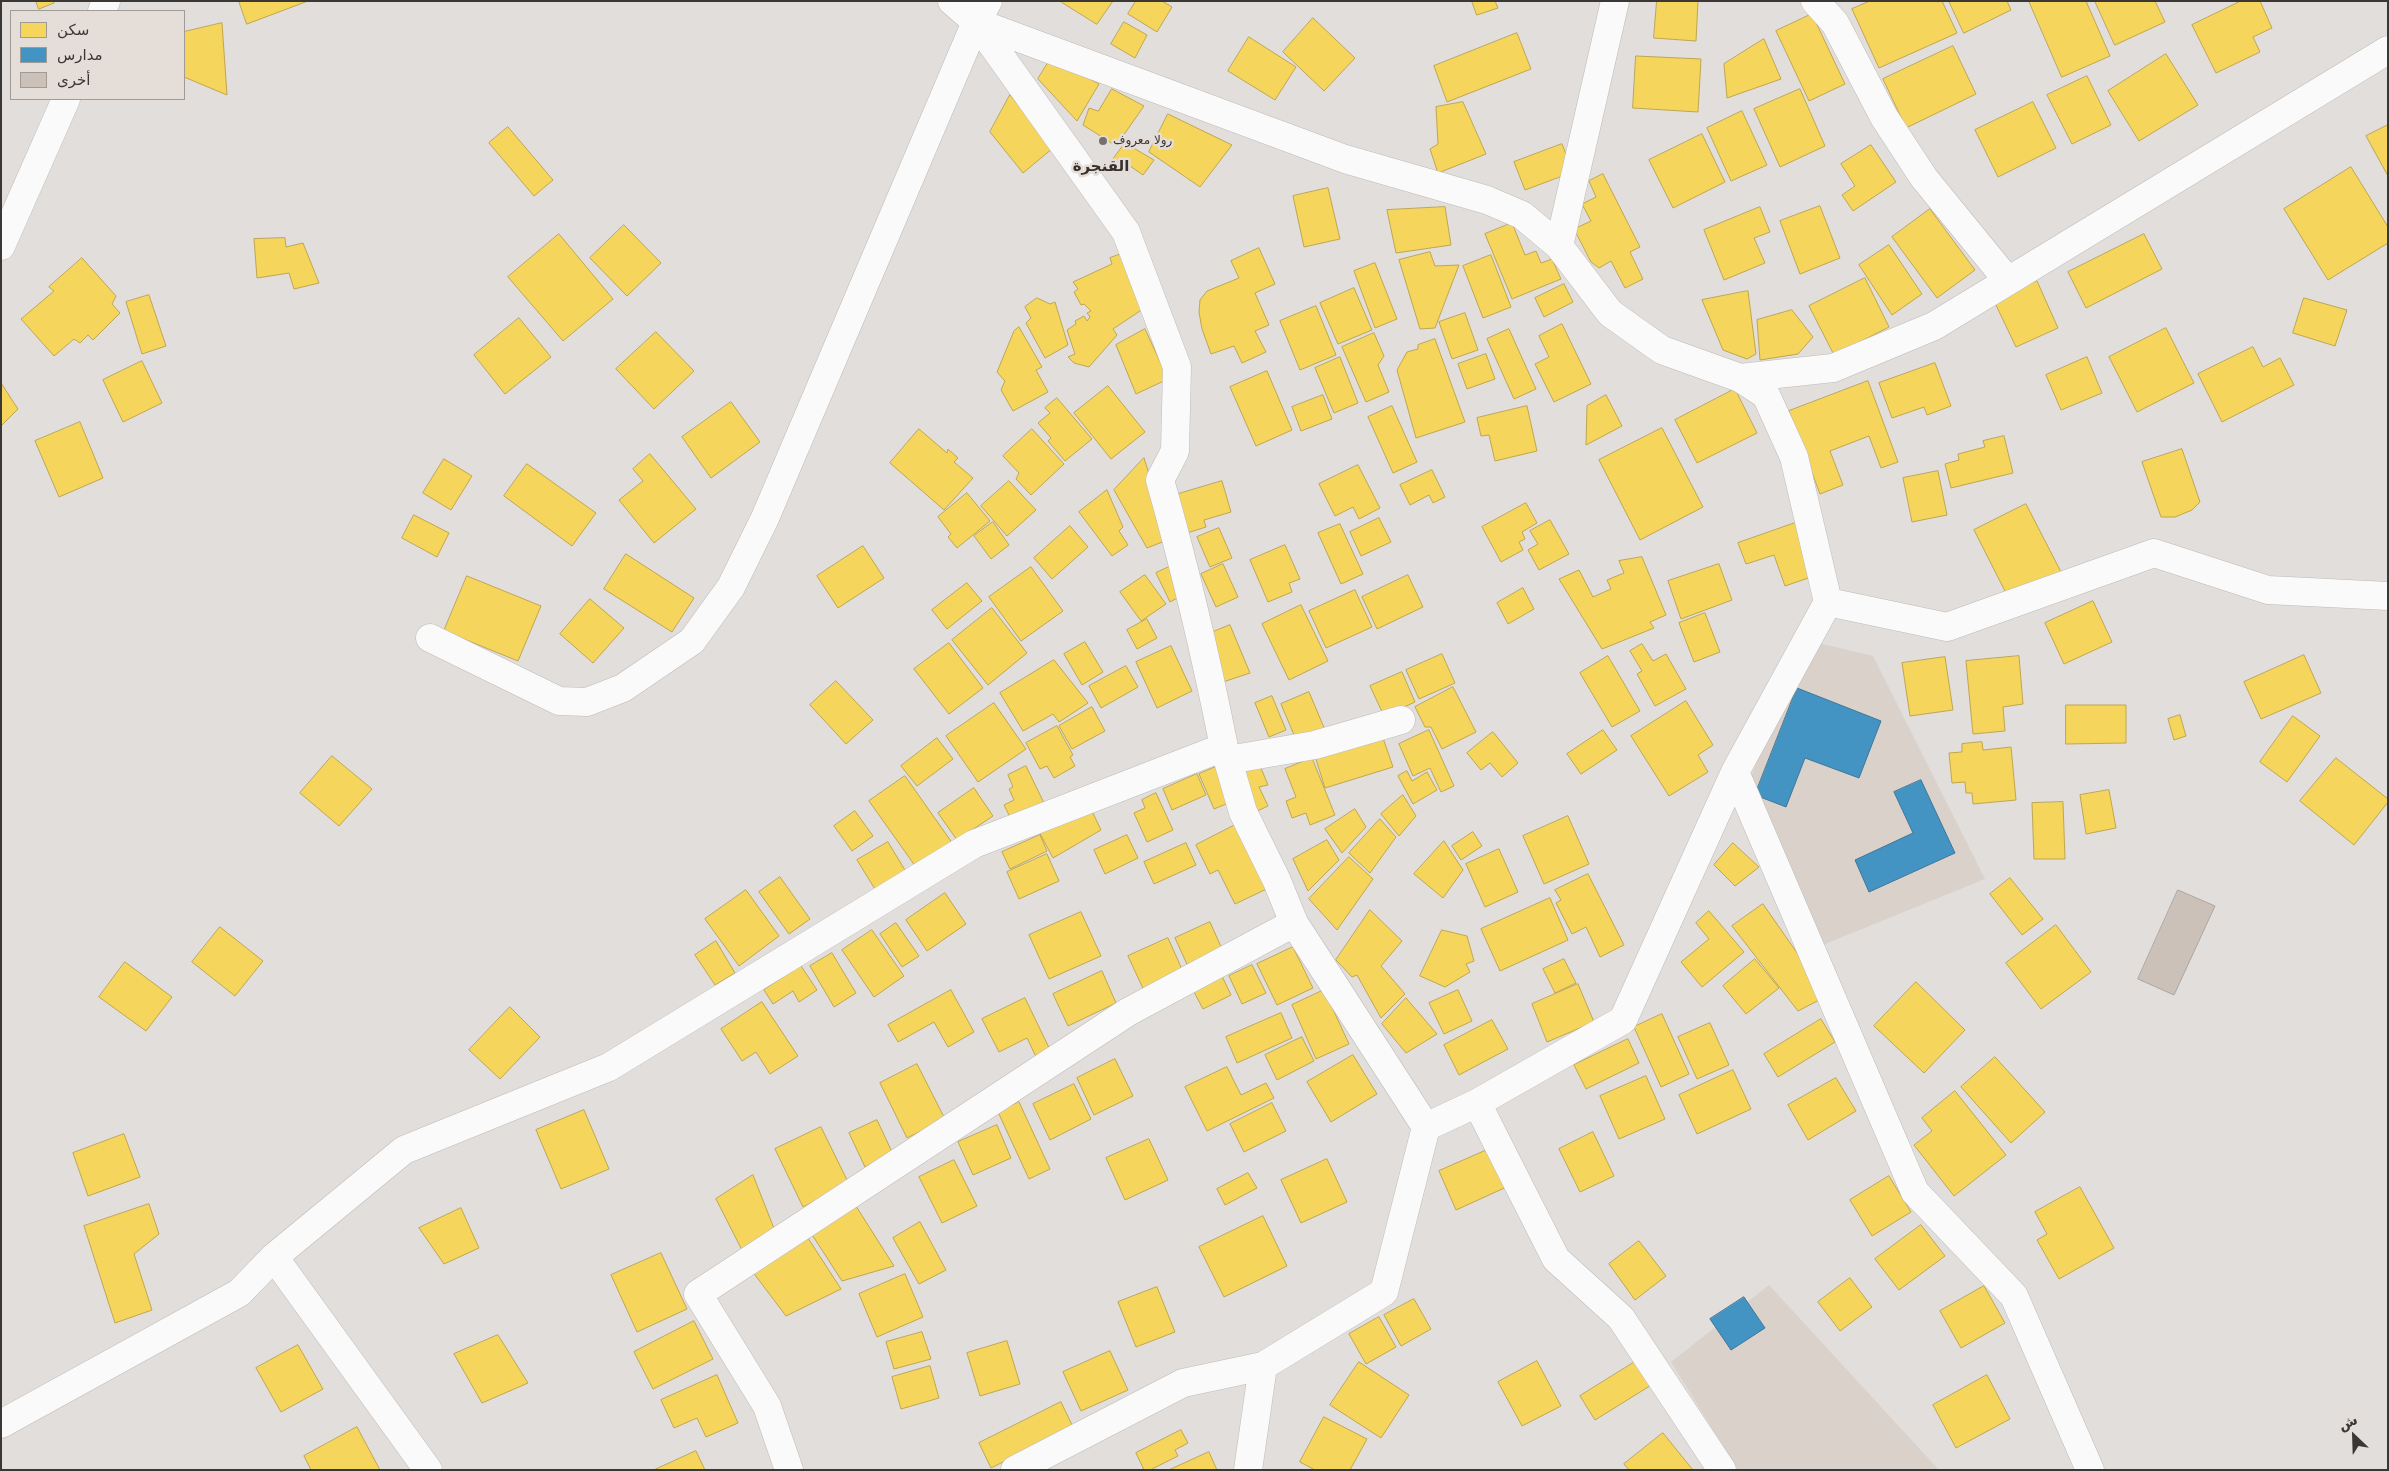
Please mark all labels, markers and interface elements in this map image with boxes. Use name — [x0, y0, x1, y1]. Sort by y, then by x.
legend — [10, 10, 185, 100]
text: سكن — [57, 21, 89, 39]
text: مدارس — [57, 46, 103, 64]
text: أخرى — [57, 71, 90, 89]
place label: رولا معروف — [1113, 134, 1172, 148]
marker: رولا معروف — [1097, 135, 1109, 147]
district label: القنجرة — [1073, 158, 1129, 176]
north arrow — [2329, 1411, 2379, 1461]
text: ش — [2336, 1411, 2360, 1434]

